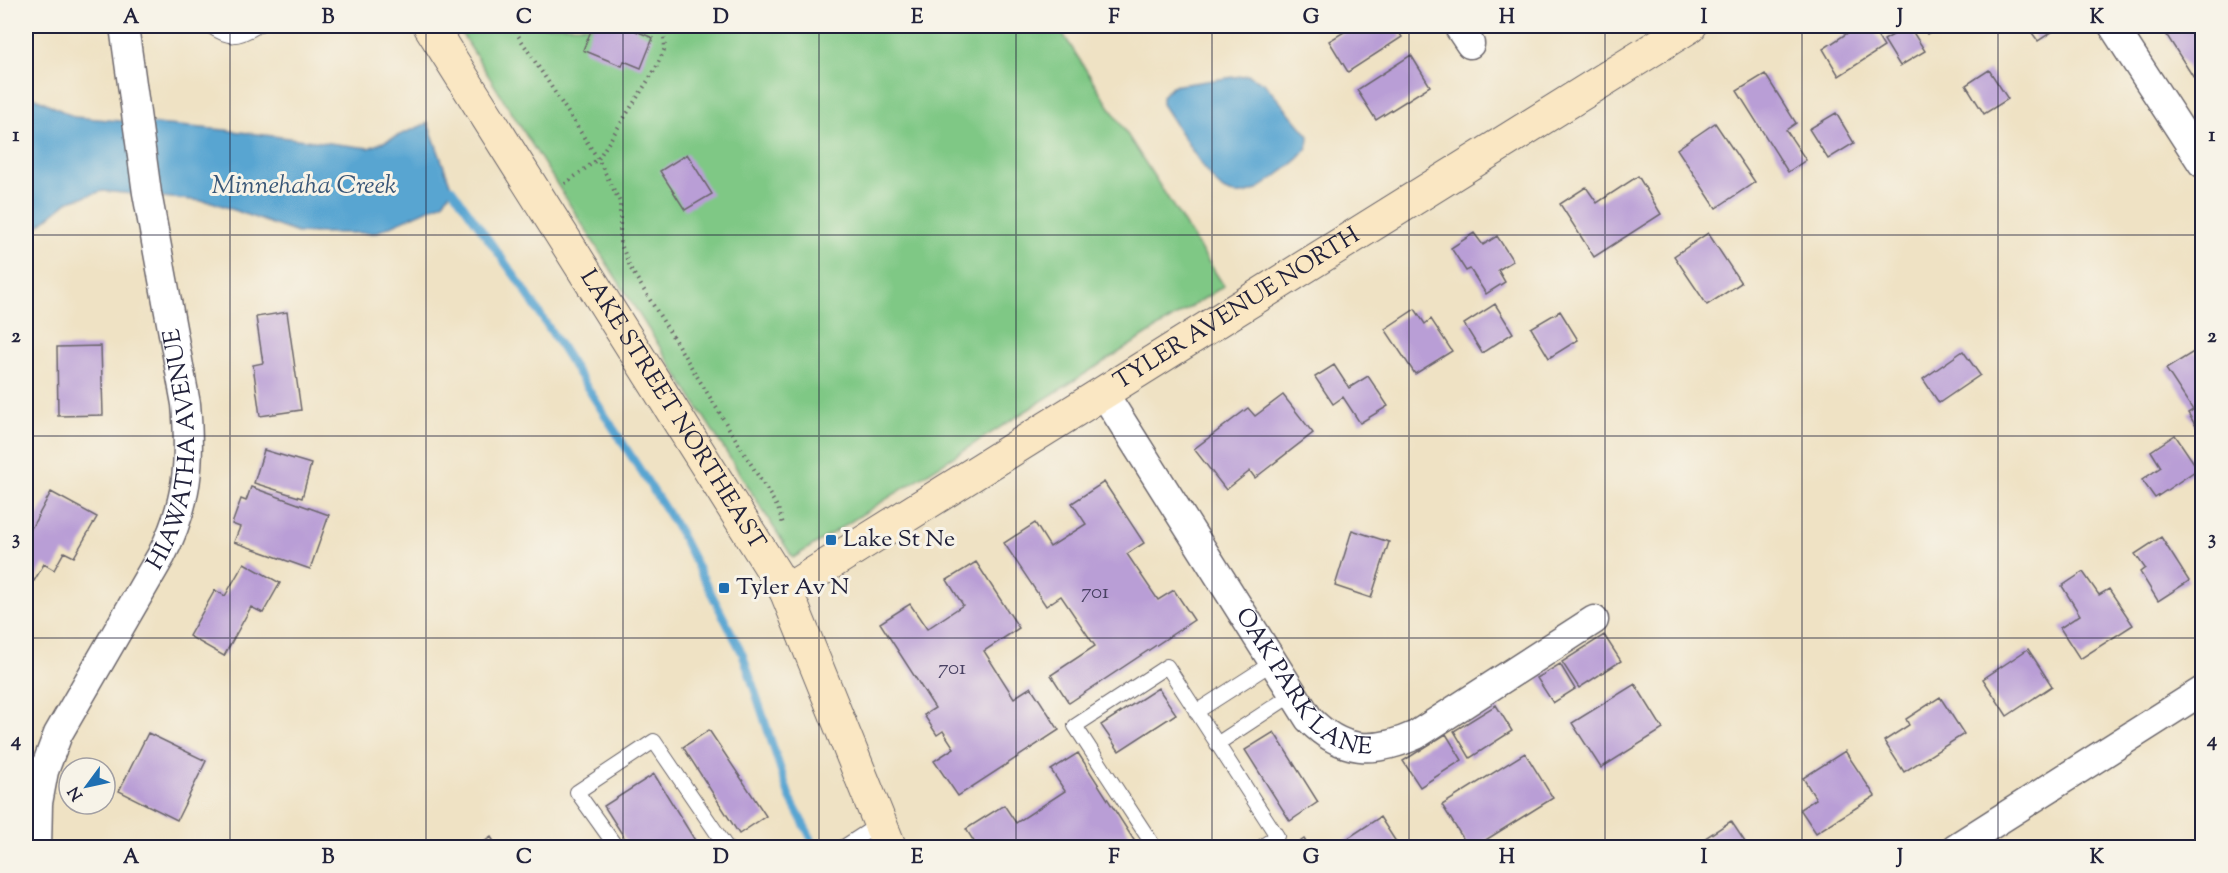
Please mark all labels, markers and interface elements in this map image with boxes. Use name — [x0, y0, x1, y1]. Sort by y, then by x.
text: A — [123, 4, 140, 33]
text: B — [322, 4, 335, 33]
text: C — [516, 4, 532, 33]
text: D — [713, 4, 729, 33]
text: E — [911, 4, 924, 33]
text: F — [1108, 4, 1120, 33]
text: G — [1303, 4, 1320, 33]
text: H — [1499, 4, 1515, 33]
text: I — [1701, 4, 1708, 33]
text: J — [1895, 4, 1903, 33]
text: K — [2090, 4, 2105, 33]
text: 1 — [13, 122, 20, 151]
text: 1 — [2209, 122, 2216, 151]
water label: Minnehaha Creek — [212, 168, 397, 205]
street label: TYLER AVENUE NORTH — [1108, 219, 1367, 399]
street label: LAKE STREET NORTHEAST — [571, 263, 773, 557]
text: 2 — [11, 323, 21, 352]
text: 2 — [2207, 323, 2217, 352]
street label: HIAWATHA AVENUE — [139, 325, 205, 577]
place label: Lake St Ne — [843, 523, 955, 557]
text: 3 — [12, 525, 20, 554]
text: 3 — [2208, 525, 2216, 554]
marker: Lake St Ne — [824, 533, 838, 547]
place label: Tyler Av N — [736, 571, 849, 605]
house number: 701 — [1081, 578, 1109, 608]
marker: Tyler Av N — [717, 581, 731, 595]
street label: OAK PARK LANE — [1226, 601, 1373, 765]
house number: 701 — [938, 654, 966, 684]
text: 4 — [10, 727, 21, 756]
text: 4 — [2206, 727, 2217, 756]
north arrow — [57, 756, 117, 816]
text: N — [63, 781, 90, 804]
text: A — [123, 844, 140, 873]
text: B — [322, 844, 335, 873]
text: C — [516, 844, 532, 873]
text: D — [713, 844, 729, 873]
text: E — [911, 844, 924, 873]
text: F — [1108, 844, 1120, 873]
text: G — [1303, 844, 1320, 873]
text: H — [1499, 844, 1515, 873]
text: I — [1701, 844, 1708, 873]
text: J — [1895, 844, 1903, 873]
text: K — [2090, 844, 2105, 873]

